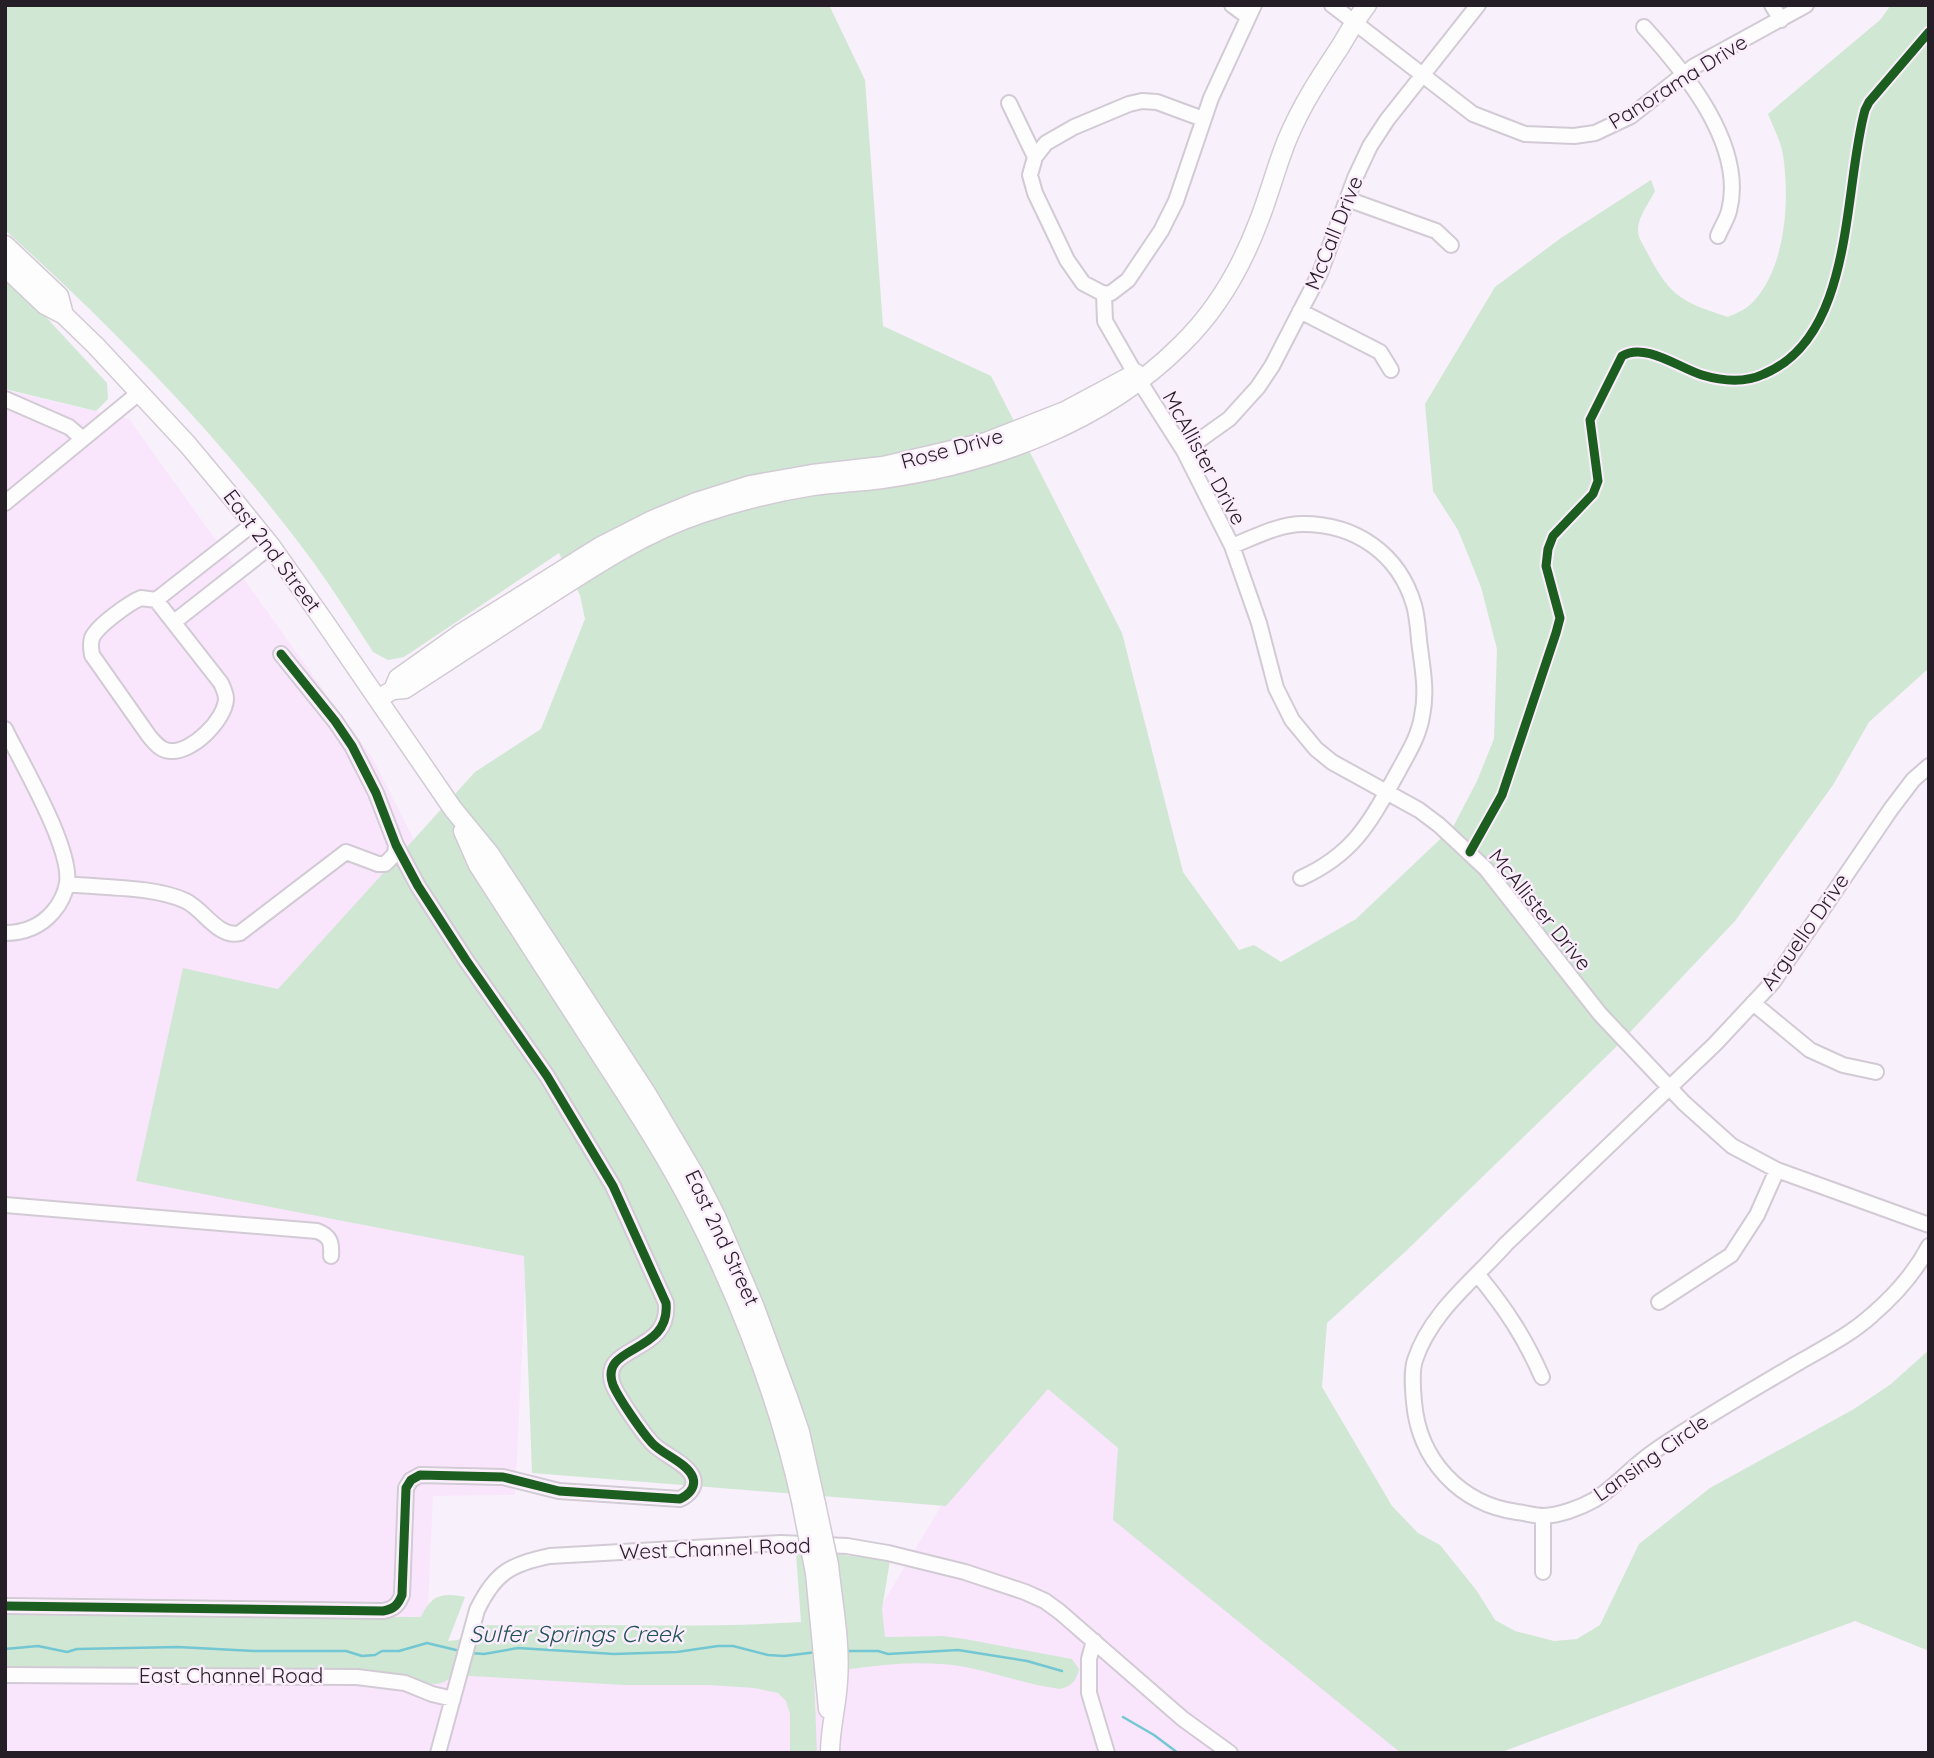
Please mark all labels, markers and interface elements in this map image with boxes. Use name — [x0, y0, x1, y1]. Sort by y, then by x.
street label: Panorama Drive — [1603, 28, 1752, 134]
street label: McCall Drive — [1298, 172, 1368, 293]
street label: McAllister Drive — [1157, 386, 1252, 529]
street label: Rose Drive — [898, 422, 1006, 474]
street label: East 2nd Street — [218, 484, 327, 617]
street label: McAllister Drive — [1484, 843, 1598, 975]
street label: Arguello Drive — [1754, 868, 1854, 995]
street label: East 2nd Street — [680, 1165, 766, 1310]
street label: Lansing Circle — [1588, 1408, 1713, 1506]
street label: West Channel Road — [619, 1532, 811, 1564]
water label: Sulfer Springs Creek — [469, 1619, 685, 1648]
street label: East Channel Road — [139, 1662, 323, 1688]

